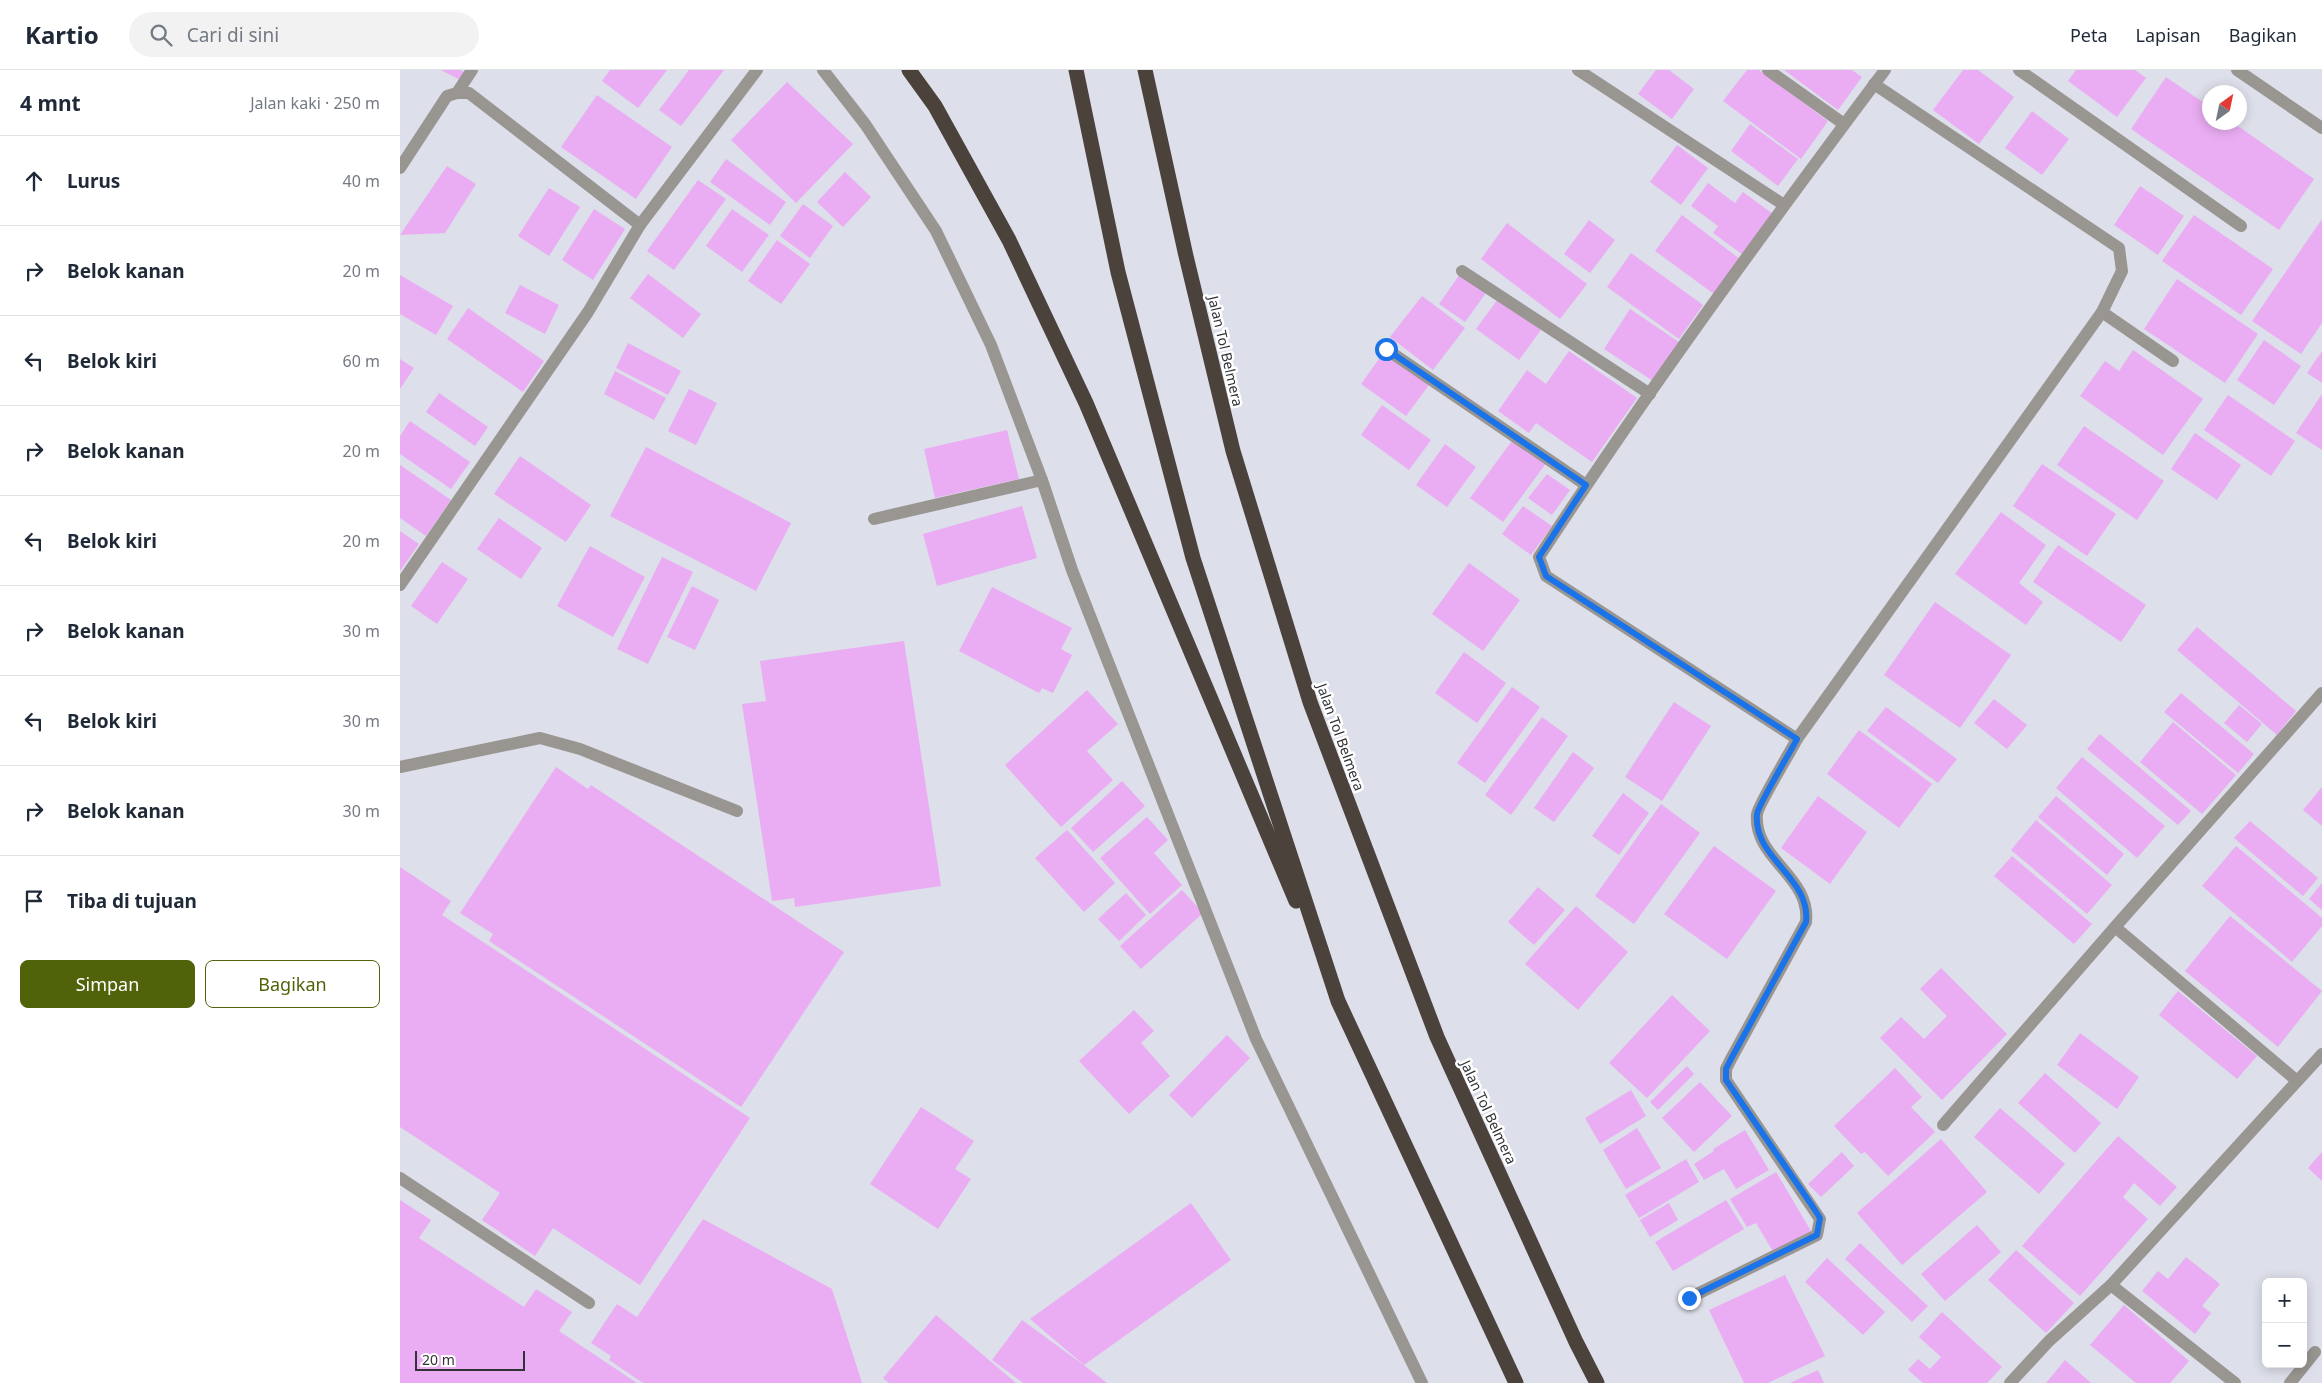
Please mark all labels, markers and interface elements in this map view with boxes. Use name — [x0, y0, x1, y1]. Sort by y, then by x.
search box — [129, 12, 479, 57]
text: Kartio — [25, 18, 99, 51]
icon: search — [147, 21, 175, 49]
text: Cari di sini — [187, 22, 279, 48]
text: Peta — [2070, 23, 2108, 47]
text: Lapisan — [2136, 23, 2201, 47]
text: Bagikan — [2229, 23, 2297, 47]
north arrow — [2202, 85, 2247, 130]
text: 4 mnt — [20, 89, 81, 117]
text: Jalan kaki · 250 m — [250, 92, 380, 114]
icon: ahead — [20, 167, 48, 195]
text: Lurus — [67, 168, 120, 194]
text: 40 m — [343, 170, 380, 192]
icon: right — [20, 257, 48, 285]
text: Belok kanan — [67, 258, 184, 284]
text: 20 m — [343, 260, 380, 282]
street label: Jalan Tol Belmera — [1204, 292, 1248, 408]
route start — [1375, 338, 1398, 361]
icon: left — [20, 347, 48, 375]
text: Belok kiri — [67, 348, 157, 374]
text: 60 m — [343, 350, 380, 372]
icon: right — [20, 437, 48, 465]
text: Belok kanan — [67, 438, 184, 464]
text: 20 m — [343, 440, 380, 462]
icon: left — [20, 527, 48, 555]
text: Belok kiri — [67, 528, 157, 554]
text: 20 m — [343, 530, 380, 552]
icon: right — [20, 617, 48, 645]
text: Belok kanan — [67, 618, 184, 644]
text: 30 m — [343, 620, 380, 642]
street label: Jalan Tol Belmera — [1312, 679, 1369, 793]
icon: left — [20, 707, 48, 735]
text: Belok kiri — [67, 708, 157, 734]
text: 30 m — [343, 710, 380, 732]
icon: right — [20, 797, 48, 825]
text: Belok kanan — [67, 798, 184, 824]
text: 30 m — [343, 800, 380, 822]
icon: arrive — [20, 887, 48, 915]
text: Tiba di tujuan — [67, 888, 197, 914]
button: Simpan — [20, 960, 195, 1008]
button: Bagikan — [205, 960, 380, 1008]
street label: Jalan Tol Belmera — [1456, 1055, 1521, 1167]
map controls — [2262, 1278, 2307, 1368]
button: + — [2262, 1278, 2307, 1323]
route end — [1678, 1287, 1701, 1310]
button: − — [2262, 1323, 2307, 1368]
scale bar — [415, 1348, 525, 1371]
text: 20 m — [422, 1350, 455, 1369]

